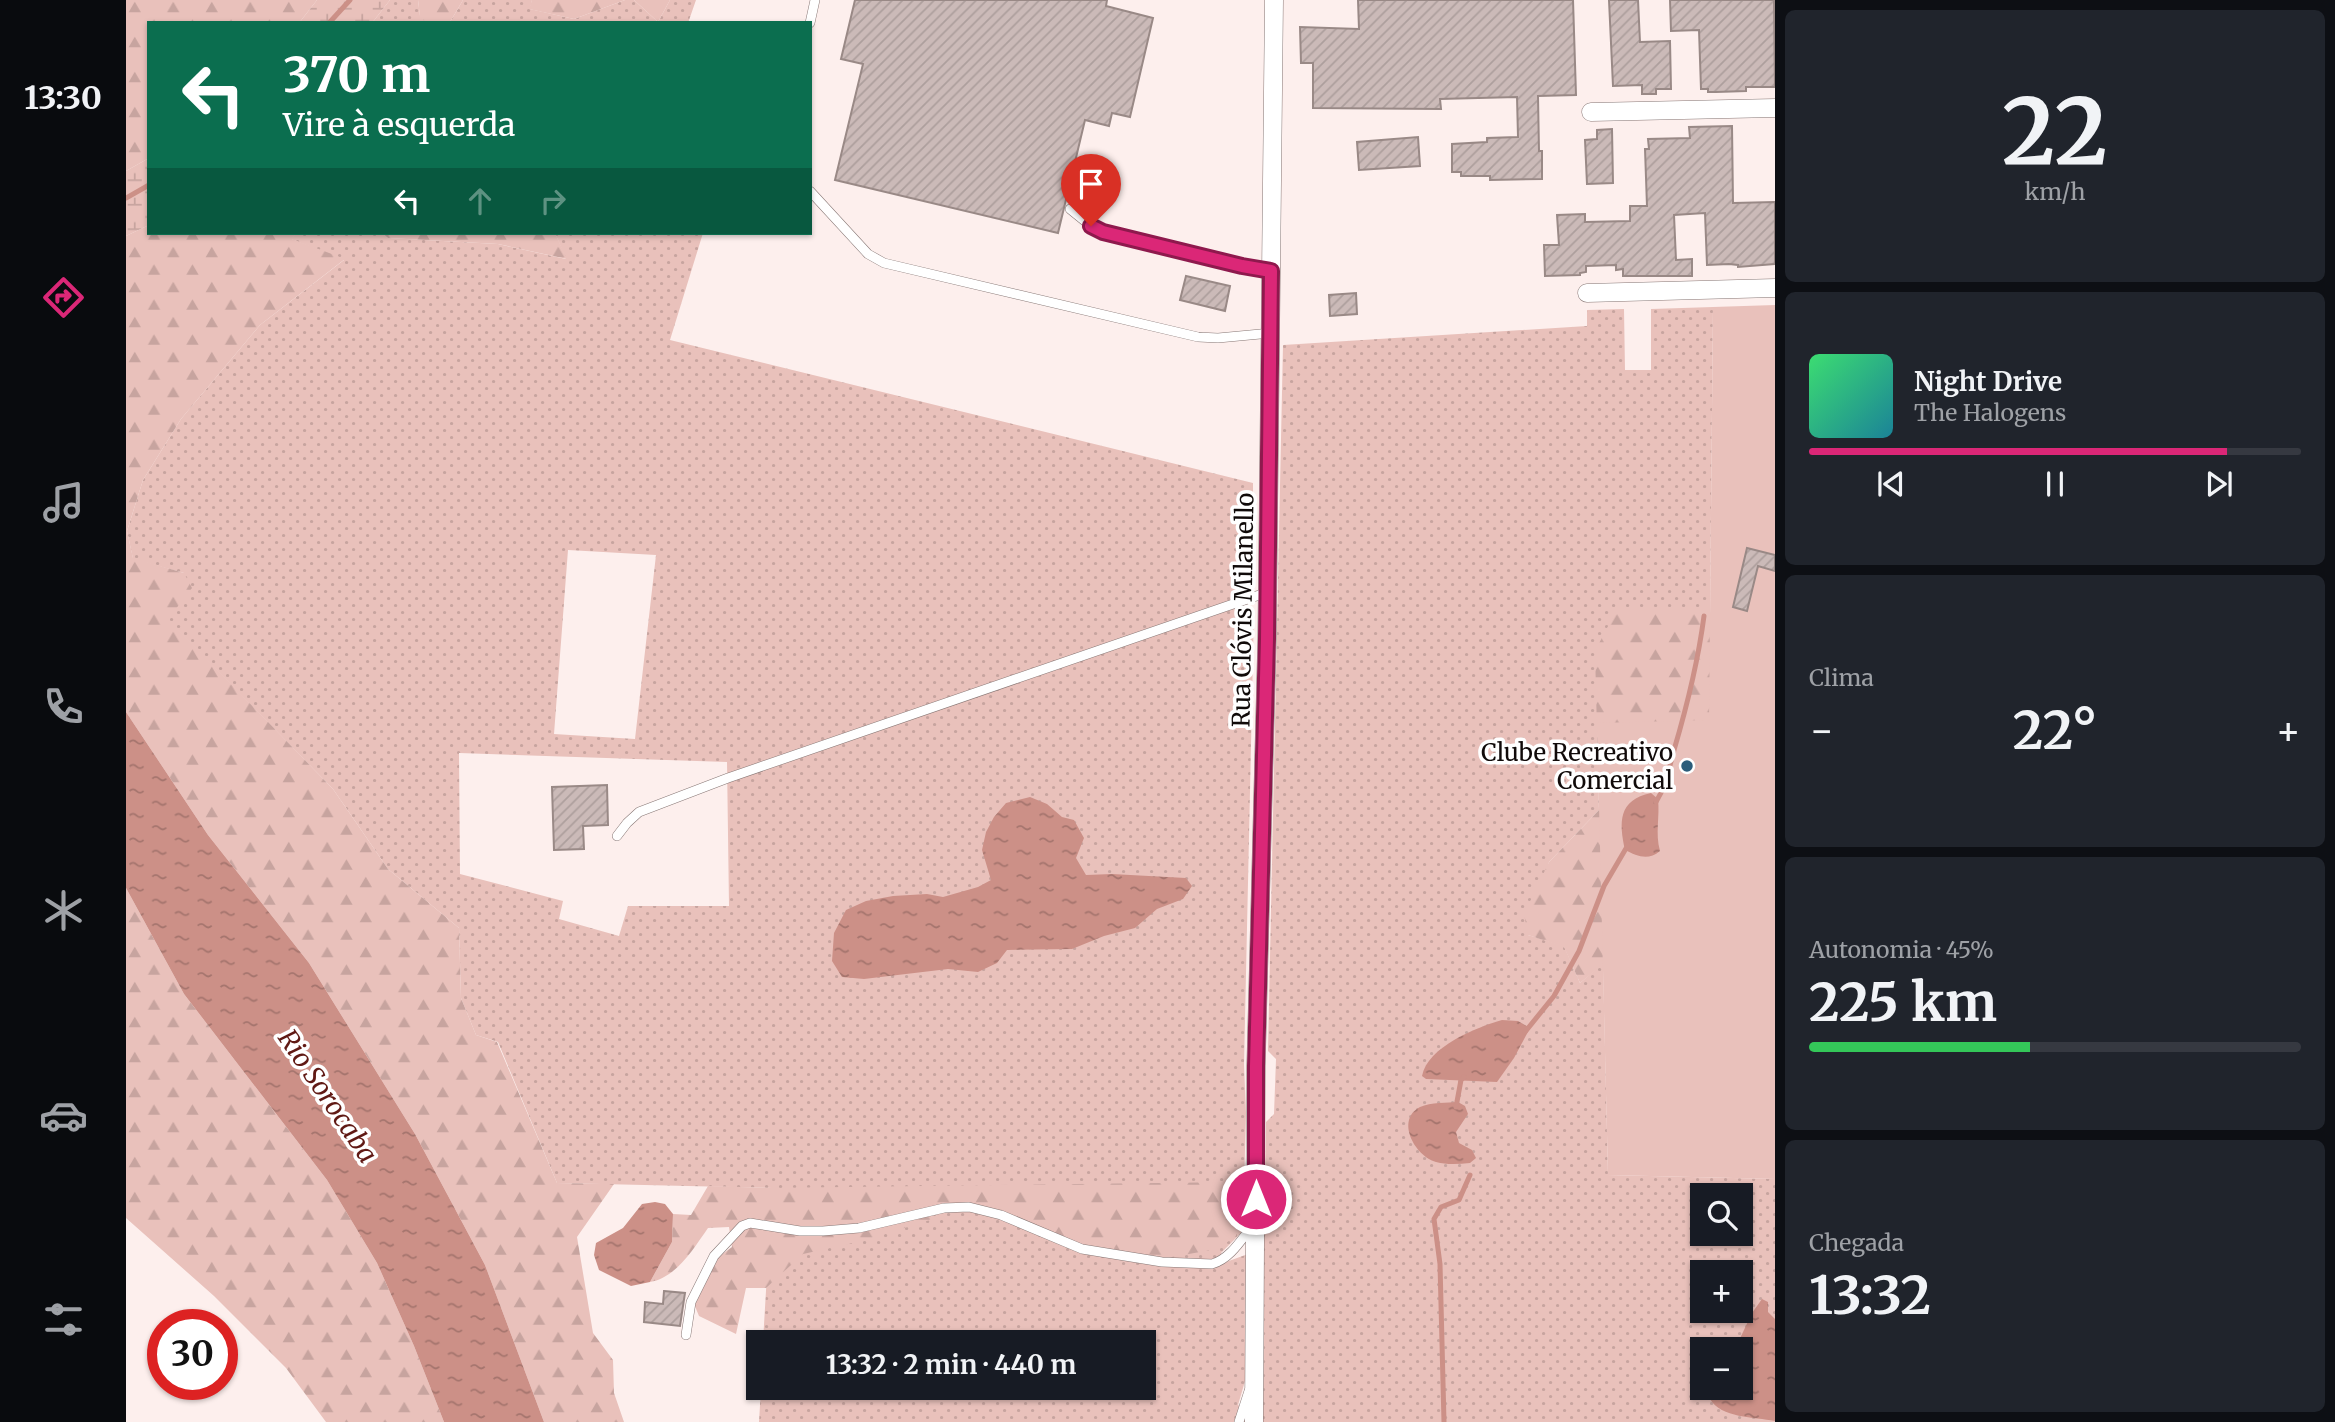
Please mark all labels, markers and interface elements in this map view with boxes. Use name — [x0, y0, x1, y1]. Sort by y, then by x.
text: 370 m — [283, 44, 430, 105]
icon: left — [168, 49, 259, 140]
text: 22 — [2002, 74, 2108, 189]
text: 13:30 — [24, 78, 102, 118]
text: Vire à esquerda — [283, 105, 515, 145]
pin — [1061, 154, 1121, 226]
icon: arrive — [1072, 165, 1110, 203]
text: km/h — [2025, 177, 2085, 206]
icon: left — [388, 182, 426, 220]
icon: ahead — [461, 182, 499, 220]
icon: right — [534, 182, 572, 220]
icon: directions — [39, 273, 88, 322]
text: Night Drive — [1914, 365, 2062, 398]
text: The Halogens — [1914, 398, 2066, 427]
icon: previous — [1872, 465, 1910, 503]
icon: pause — [2036, 465, 2074, 503]
icon: next — [2200, 465, 2238, 503]
icon: music — [39, 478, 88, 527]
street label: Rua Clóvis Milanello — [1225, 492, 1261, 728]
text: Clima — [1809, 663, 1874, 692]
icon: phone — [39, 682, 88, 731]
text: 22° — [2013, 698, 2097, 763]
text: − — [1809, 707, 1834, 754]
text: + — [2276, 707, 2301, 754]
place label: Clube Recreativo Comercial — [1481, 737, 1673, 796]
marker: Clube Recreativo Comercial — [1679, 758, 1695, 774]
icon: climate — [39, 886, 88, 935]
text: Autonomia · 45% — [1809, 935, 1994, 964]
text: 225 km — [1809, 970, 1997, 1035]
water label: Rio Sorocaba — [271, 1023, 385, 1169]
icon: car — [39, 1091, 88, 1140]
position arrow — [1219, 1162, 1293, 1236]
map controls — [1690, 1183, 1753, 1400]
button: search — [1690, 1183, 1753, 1246]
text: Chegada — [1809, 1228, 1904, 1257]
button: + — [1690, 1260, 1753, 1323]
text: 13:32 — [1809, 1263, 1931, 1328]
icon: filters — [39, 1295, 88, 1344]
speed limit sign: 30 — [147, 1309, 238, 1400]
button: − — [1690, 1337, 1753, 1400]
text: 13:32 · 2 min · 440 m — [826, 1348, 1076, 1381]

